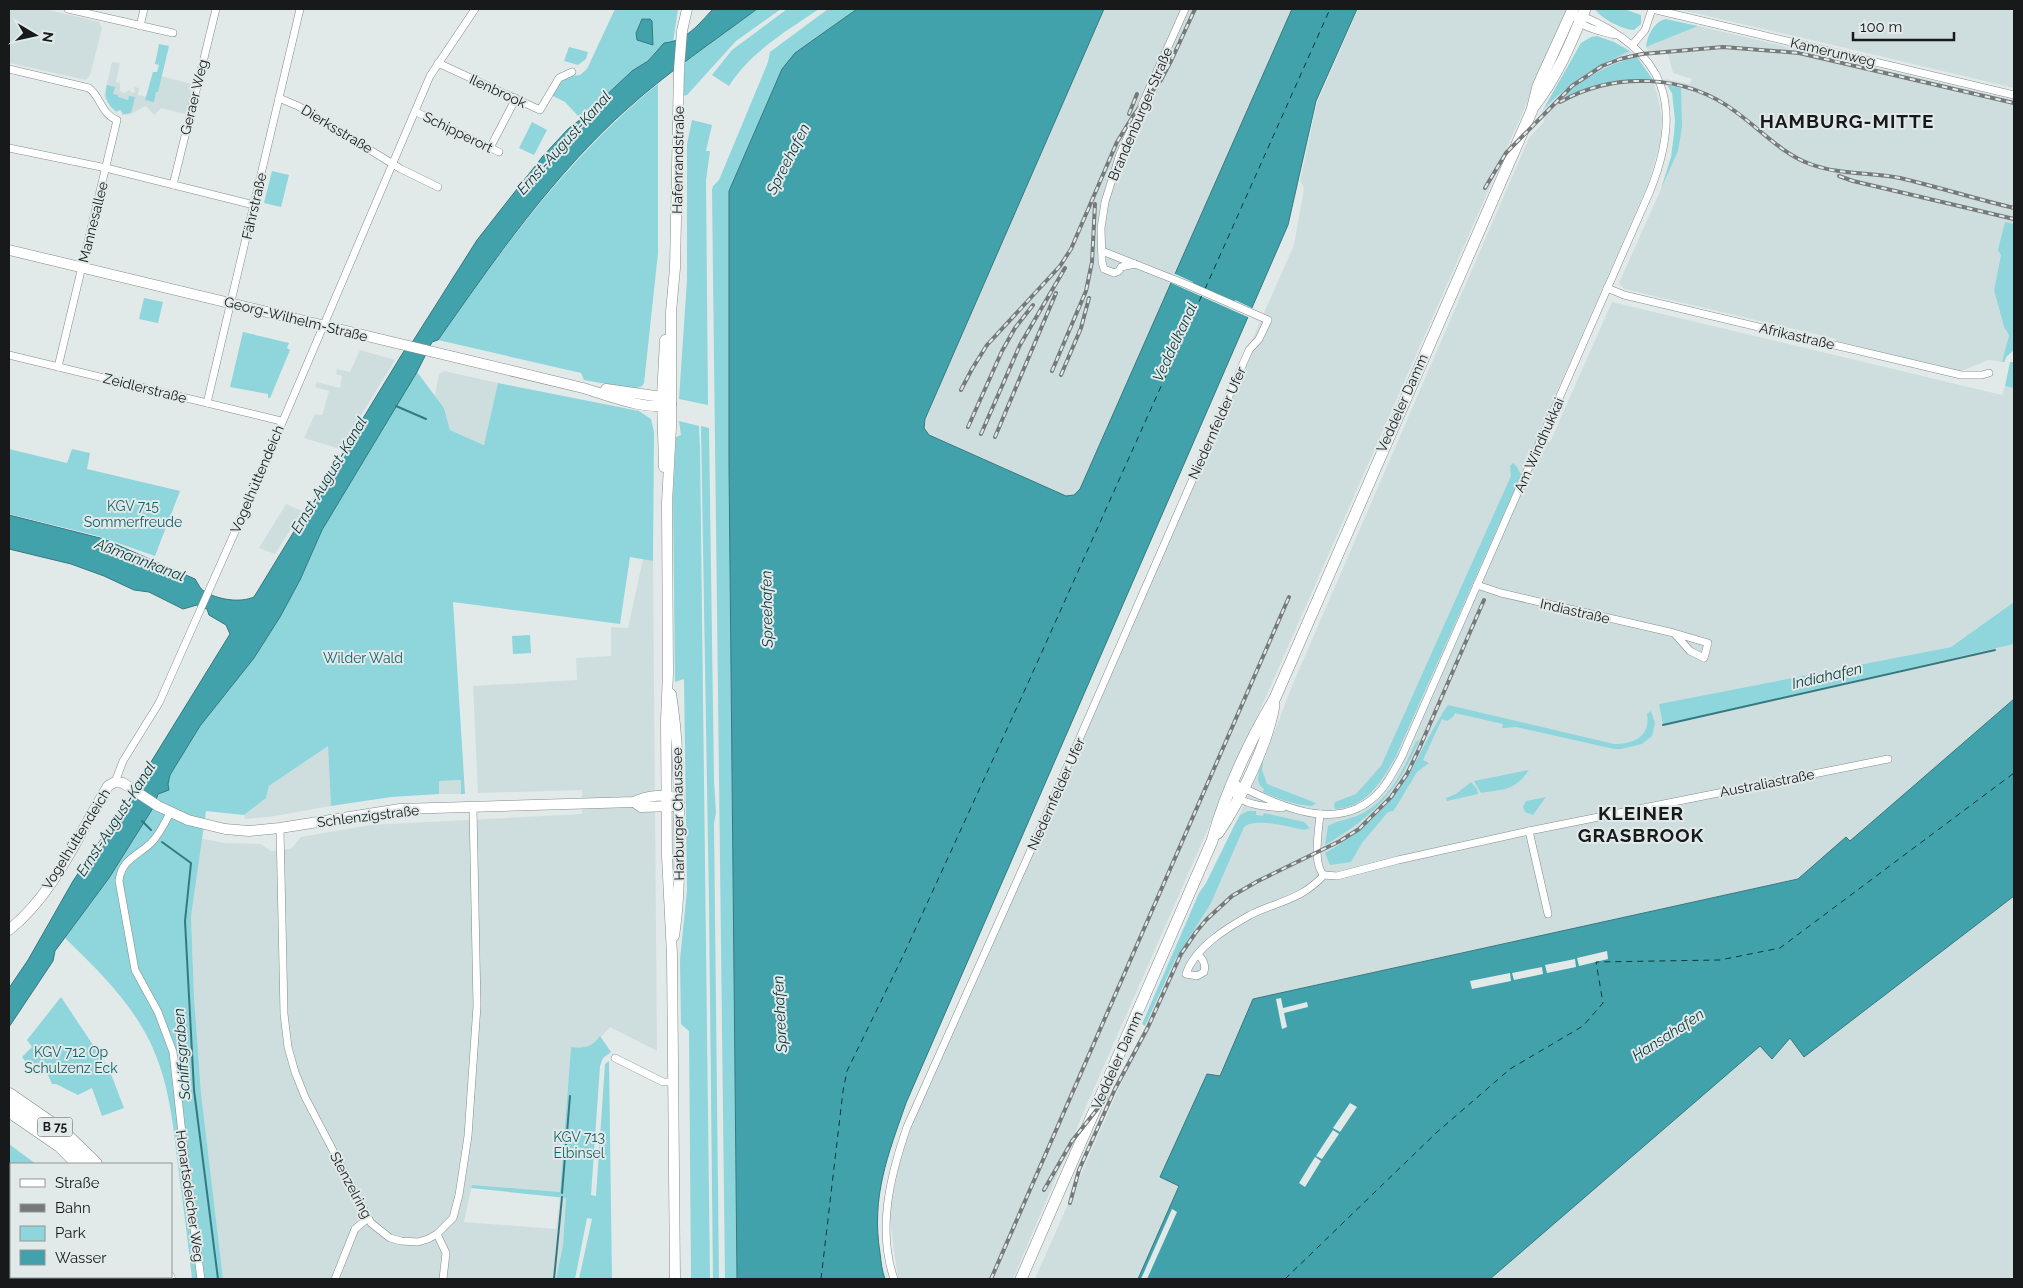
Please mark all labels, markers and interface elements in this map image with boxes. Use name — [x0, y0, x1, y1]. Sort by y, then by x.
north arrow — [10, 10, 60, 60]
scale bar — [1853, 10, 1954, 42]
text: 100 m — [1860, 18, 1902, 36]
text: N — [39, 31, 57, 44]
street label: Kamerunweg — [1789, 34, 1877, 70]
street label: Brandenburger Straße — [1105, 45, 1175, 183]
street label: Geraer Weg — [177, 58, 211, 136]
street label: Ilenbrook — [467, 71, 530, 111]
water label: Ernst-August-Kanal — [513, 88, 615, 198]
street label: Dierksstraße — [298, 101, 376, 157]
street label: Hafenrandstraße — [669, 106, 687, 214]
street label: Schipperort — [421, 108, 496, 156]
district label: HAMBURG-MITTE — [1760, 110, 1934, 132]
water label: Spreehafen — [762, 121, 814, 198]
street label: Fährstraße — [239, 171, 269, 241]
street label: Mannesallee — [75, 180, 111, 264]
street label: Georg-Wilhelm-Straße — [223, 293, 369, 345]
water label: Veddelkanal — [1149, 300, 1201, 384]
street label: Afrikastraße — [1758, 320, 1836, 352]
street label: Veddeler Damm — [1373, 351, 1431, 455]
street label: Niedernfelder Ufer — [1185, 364, 1249, 482]
street label: Zeidlerstraße — [102, 370, 188, 406]
street label: Am Windhukkai — [1511, 395, 1567, 495]
water label: Ernst-August-Kanal — [287, 414, 371, 536]
street label: Vogelhüttendeich — [227, 423, 287, 535]
park label: KGV 715 Sommerfreude — [84, 498, 182, 530]
water label: Aßmannkanal — [92, 534, 188, 585]
water label: Spreehafen — [757, 570, 777, 649]
street label: Indiastraße — [1539, 595, 1611, 627]
park label: Wilder Wald — [323, 650, 403, 666]
water label: Indiahafen — [1790, 659, 1864, 693]
street label: Niedernfelder Ufer — [1024, 735, 1088, 853]
street label: Harburger Chaussee — [669, 747, 687, 881]
water label: Ernst-August-Kanal — [72, 759, 160, 879]
street label: Australiastraße — [1718, 766, 1816, 800]
street label: Vogelhüttendeich — [39, 786, 113, 892]
street label: Schlenzigstraße — [316, 802, 420, 830]
district label: KLEINER GRASBROOK — [1578, 802, 1704, 846]
water label: Spreehafen — [769, 975, 791, 1054]
water label: Hansahafen — [1629, 1005, 1707, 1065]
water label: Schiffsgraben — [170, 1008, 194, 1101]
street label: Veddeler Damm — [1088, 1008, 1146, 1112]
park label: KGV 712 Op Schulzenz Eck — [24, 1044, 118, 1076]
road number: B 75 — [38, 1118, 72, 1136]
street label: Honartsdeicher Weg — [173, 1129, 207, 1263]
park label: KGV 713 Elbinsel — [553, 1129, 605, 1161]
street label: Stenzelring — [327, 1149, 375, 1221]
legend — [10, 1163, 172, 1278]
text: Straße — [55, 1174, 100, 1192]
text: Bahn — [55, 1199, 91, 1217]
text: Park — [55, 1224, 86, 1242]
text: Wasser — [55, 1249, 107, 1267]

